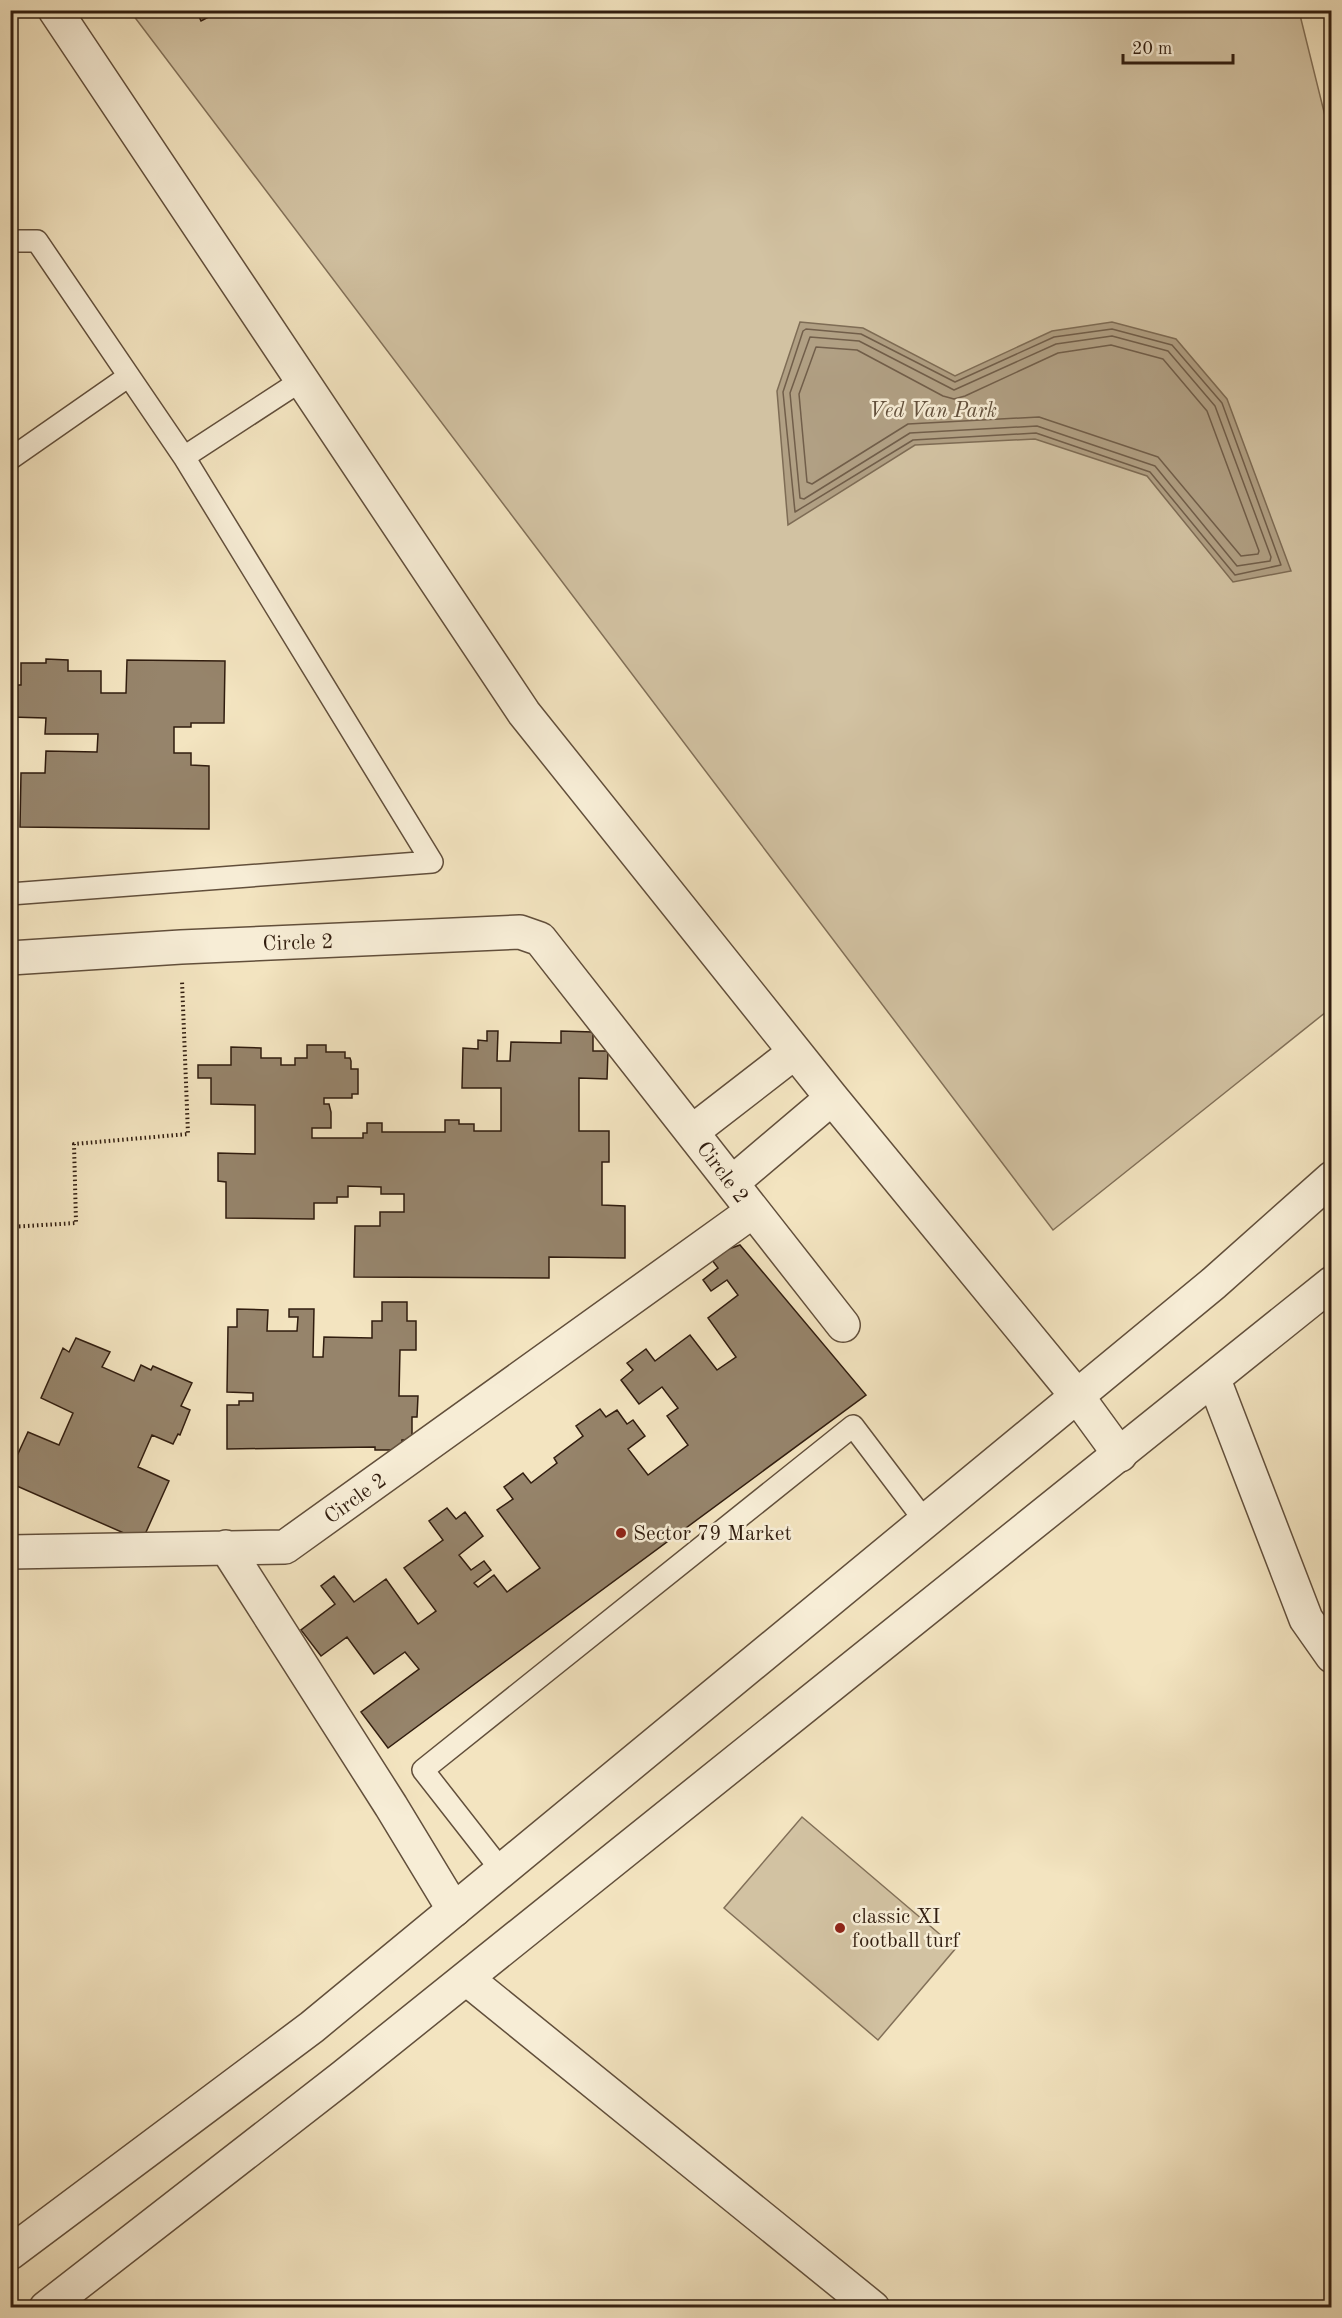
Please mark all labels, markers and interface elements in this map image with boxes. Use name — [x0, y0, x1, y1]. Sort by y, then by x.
scale bar — [1123, 27, 1232, 65]
text: 20 m — [1132, 40, 1172, 58]
park label: Ved Van Park — [869, 401, 997, 422]
street label: Circle 2 — [262, 932, 334, 955]
street label: Circle 2 — [692, 1138, 752, 1208]
street label: Circle 2 — [321, 1470, 391, 1529]
place label: Sector 79 Market — [633, 1524, 792, 1545]
marker: Sector 79 Market — [614, 1526, 628, 1540]
place label: classic XI football turf — [852, 1907, 961, 1952]
marker: classic XI football turf — [833, 1921, 847, 1935]

